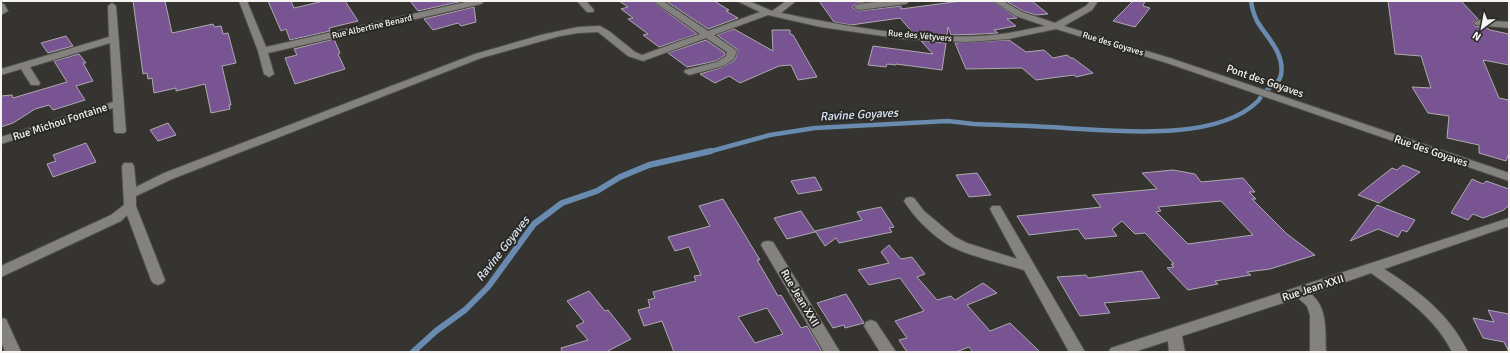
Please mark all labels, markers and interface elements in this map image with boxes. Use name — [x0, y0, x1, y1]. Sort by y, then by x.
north arrow — [1462, 8, 1502, 48]
street label: Rue Albertine Benard — [331, 12, 413, 42]
street label: Rue des Vétyvers — [888, 28, 952, 44]
text: N — [1470, 29, 1484, 44]
street label: Rue des Goyaves — [1081, 30, 1145, 58]
street label: Pont des Goyaves — [1225, 62, 1305, 100]
street label: Rue Michou Fontaine — [11, 101, 109, 143]
water label: Ravine Goyaves — [819, 105, 900, 125]
street label: Rue des Goyaves — [1392, 132, 1470, 170]
water label: Ravine Goyaves — [473, 212, 534, 285]
street label: Rue Jean XXII — [778, 267, 822, 329]
street label: Rue Jean XXII — [1281, 272, 1345, 304]

